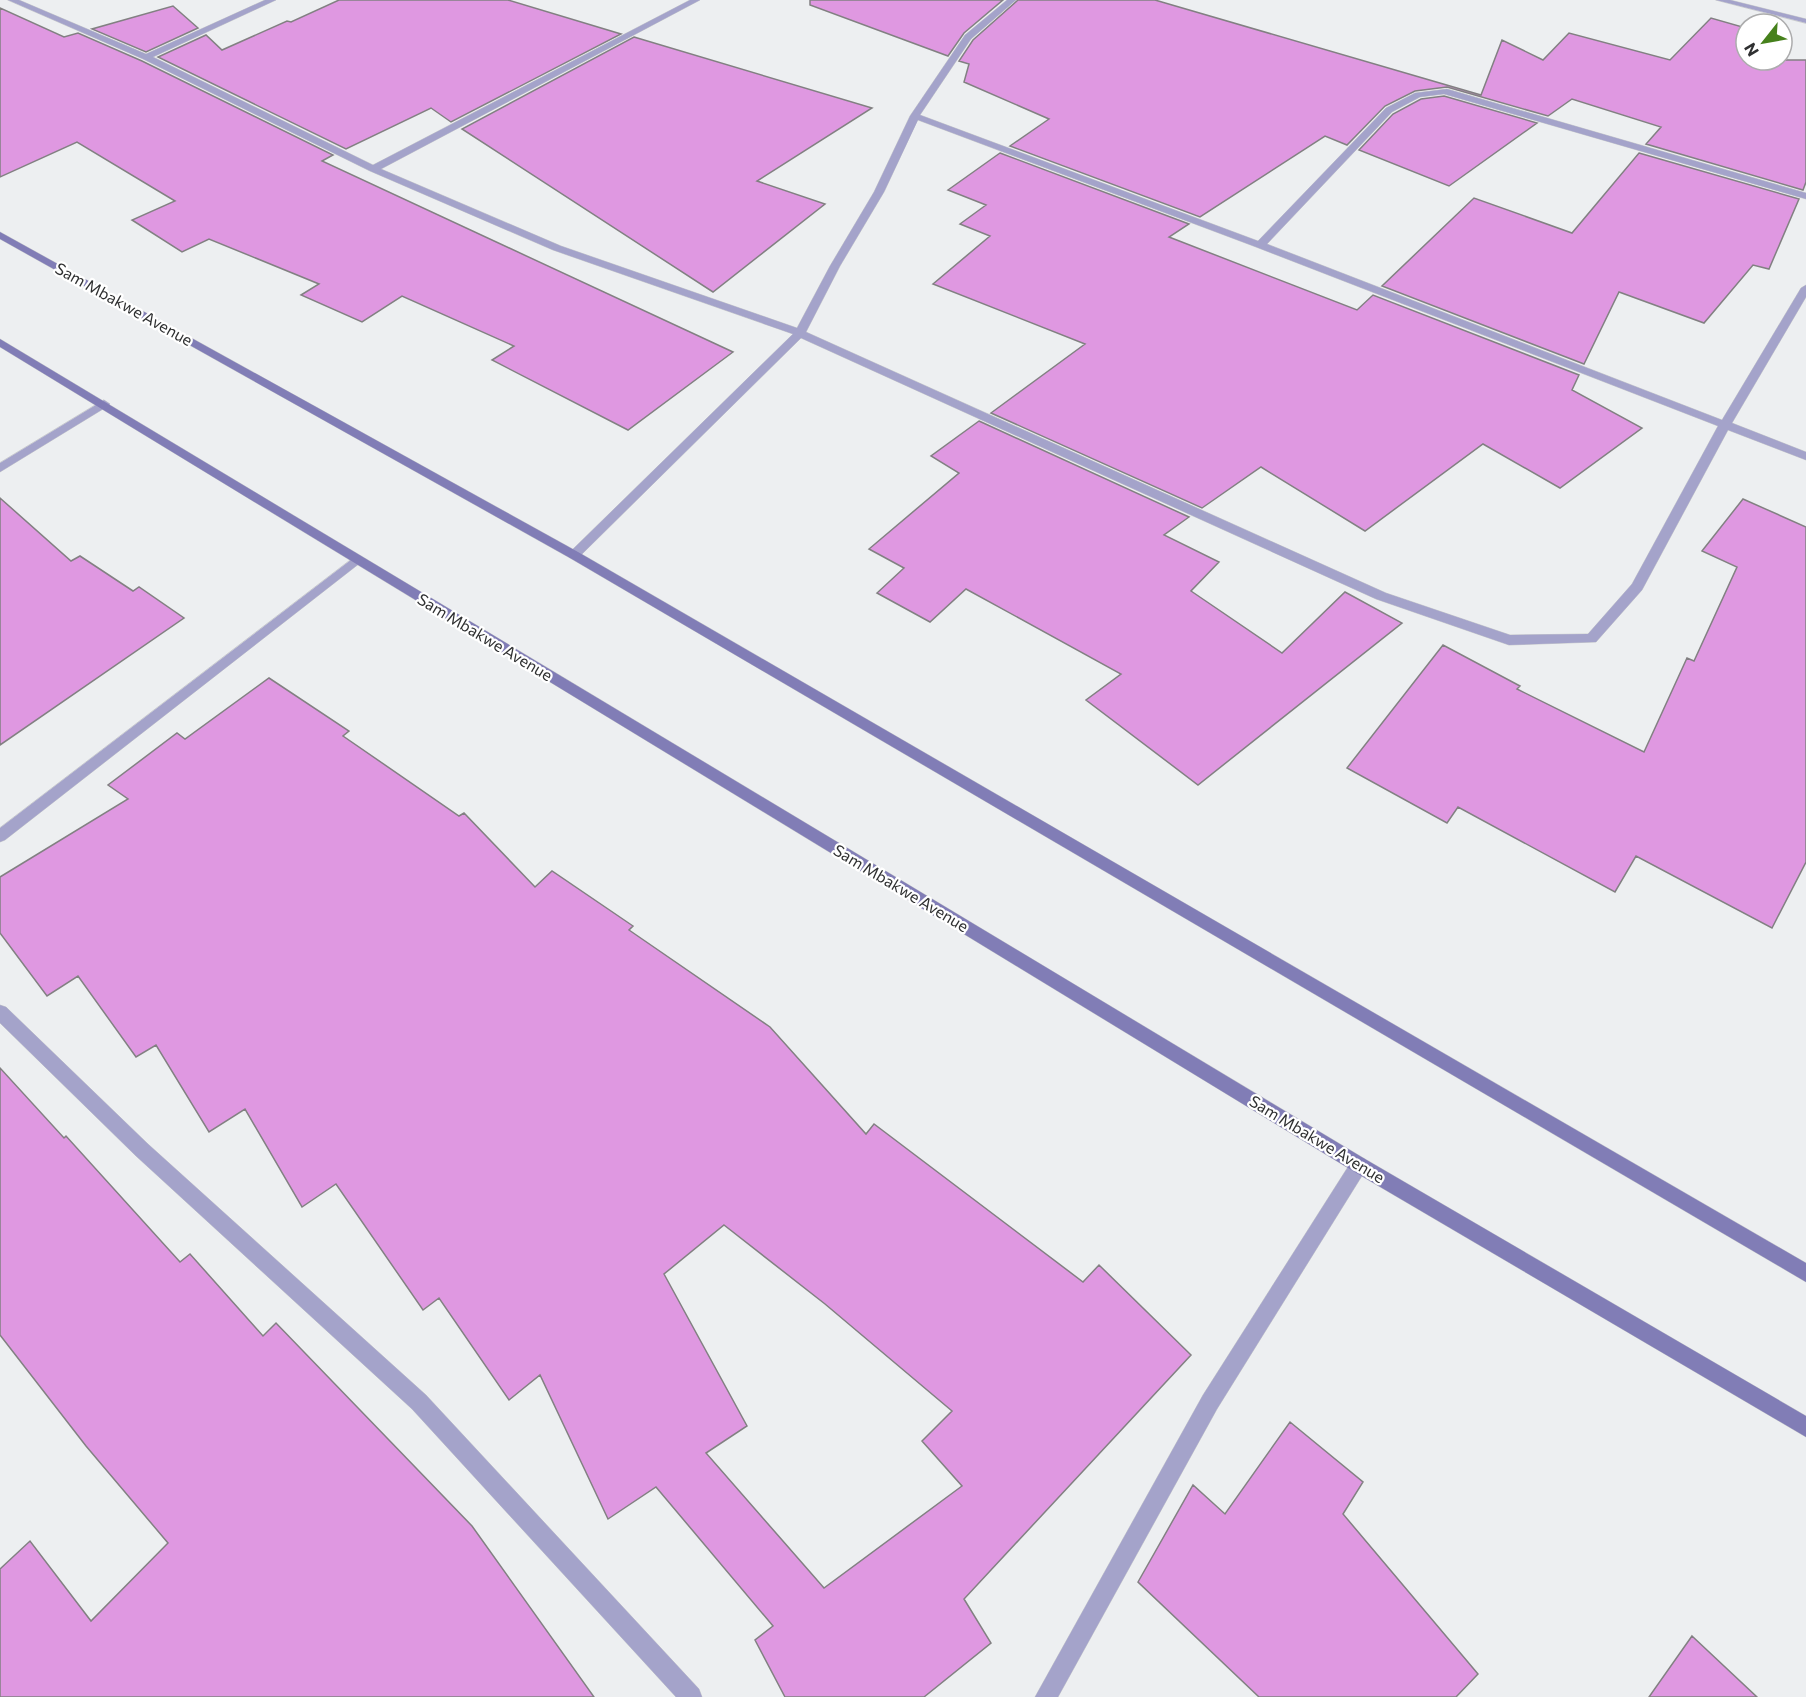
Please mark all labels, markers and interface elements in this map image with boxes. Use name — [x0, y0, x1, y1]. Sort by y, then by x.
north arrow — [1734, 12, 1794, 72]
text: N — [1739, 40, 1762, 60]
street label: Sam Mbakwe Avenue — [52, 258, 196, 349]
street label: Sam Mbakwe Avenue — [414, 589, 556, 684]
street label: Sam Mbakwe Avenue — [830, 840, 972, 935]
street label: Sam Mbakwe Avenue — [1246, 1091, 1388, 1186]

